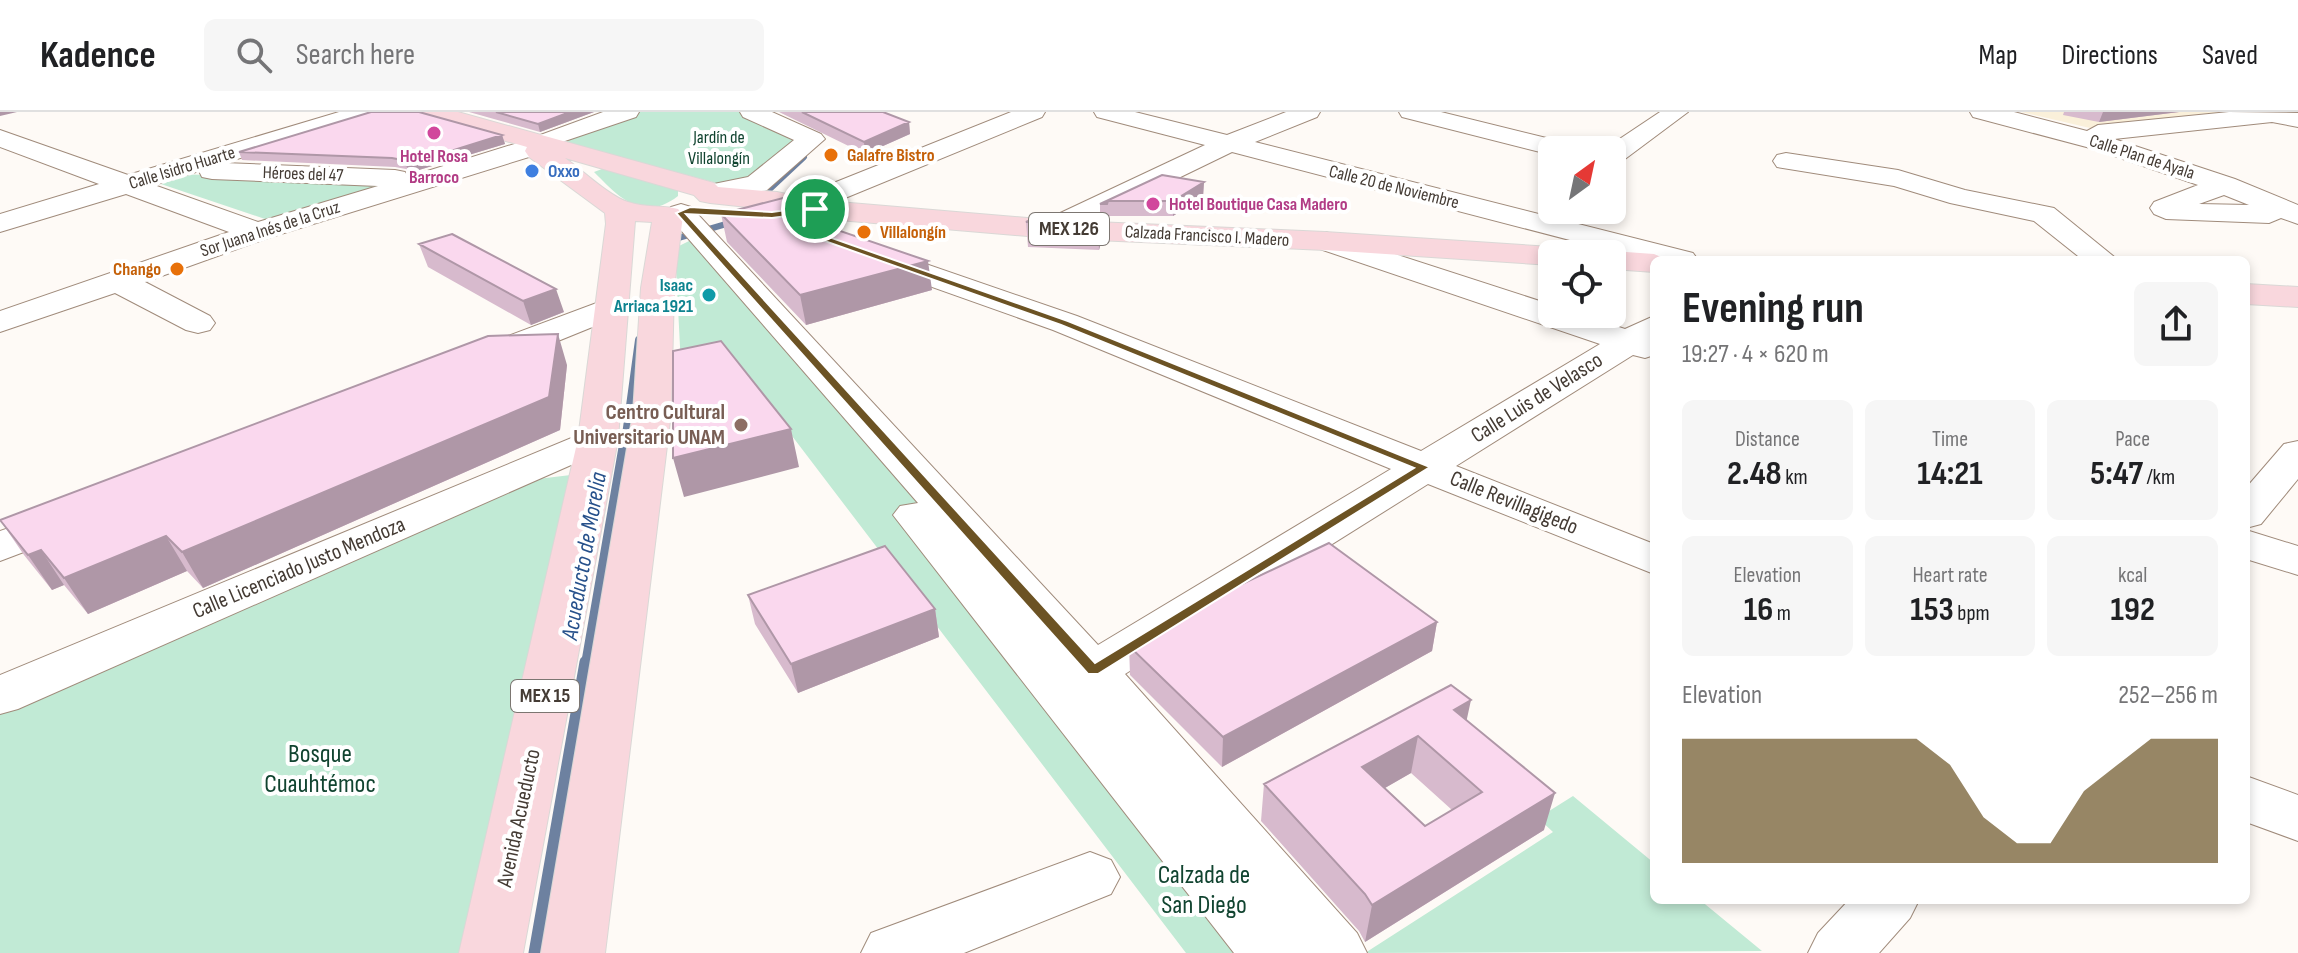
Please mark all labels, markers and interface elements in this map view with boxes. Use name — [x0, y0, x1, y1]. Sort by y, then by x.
search box — [204, 19, 764, 91]
text: Kadence — [40, 33, 156, 78]
icon: search — [232, 33, 276, 77]
text: Search here — [296, 37, 415, 73]
text: Map — [1979, 39, 2018, 72]
text: Directions — [2062, 39, 2158, 72]
text: Saved — [2202, 39, 2258, 72]
marker: Hotel Rosa Barroco — [425, 124, 443, 142]
park label: Jardín de Villalongín — [688, 127, 750, 169]
street label: Calle Plan de Ayala — [2087, 130, 2197, 184]
north arrow — [1538, 136, 1626, 224]
map controls — [1538, 136, 1626, 328]
street label: Calle Isidro Huarte — [126, 142, 238, 194]
place label: Galafre Bistro — [847, 145, 935, 166]
place label: Hotel Rosa Barroco — [400, 146, 468, 188]
marker: Galafre Bistro — [822, 146, 840, 164]
place label: Oxxo — [548, 161, 580, 182]
street label: Calle 20 de Noviembre — [1327, 161, 1461, 213]
street label: Héroes del 47 — [262, 162, 345, 186]
marker: Oxxo — [523, 162, 541, 180]
pin — [781, 175, 849, 243]
icon: arrive — [793, 187, 837, 231]
place label: Hotel Boutique Casa Madero — [1169, 194, 1348, 215]
marker: Hotel Boutique Casa Madero — [1144, 195, 1162, 213]
street label: Sor Juana Inés de la Cruz — [198, 196, 343, 261]
road number: MEX 126 — [1029, 213, 1109, 245]
street label: Calzada Francisco I. Madero — [1124, 221, 1290, 251]
place label: Villalongín — [880, 222, 946, 243]
marker: Villalongín — [855, 223, 873, 241]
button: locate — [1538, 240, 1626, 328]
place label: Chango — [113, 259, 161, 280]
marker: Chango — [168, 260, 186, 278]
place label: Isaac Arriaca 1921 — [613, 275, 693, 317]
text: Evening run — [1682, 282, 1864, 335]
button: share — [2134, 282, 2218, 366]
marker: Isaac Arriaca 1921 — [700, 286, 718, 304]
text: 19:27 · 4 × 620 m — [1682, 339, 1829, 370]
street label: Calle Luis de Velasco — [1466, 347, 1608, 449]
place label: Centro Cultural Universitario UNAM — [573, 399, 725, 451]
marker: Centro Cultural Universitario UNAM — [732, 416, 750, 434]
text: Distance — [1735, 426, 1800, 453]
text: Time — [1932, 426, 1968, 453]
text: Pace — [2115, 426, 2150, 453]
text: 2.48 — [1727, 453, 1782, 494]
text: 14:21 — [1917, 453, 1983, 494]
text: 5:47 — [2090, 453, 2143, 494]
text: km — [1782, 464, 1808, 491]
text: /km — [2143, 464, 2175, 491]
street label: Calle Revillagigedo — [1446, 465, 1582, 541]
water label: Acueducto de Morelia — [555, 470, 613, 643]
street label: Calle Licenciado Justo Mendoza — [189, 511, 409, 625]
text: Elevation — [1733, 562, 1801, 589]
text: Heart rate — [1912, 562, 1988, 589]
text: kcal — [2118, 562, 2147, 589]
text: 16 — [1744, 589, 1773, 630]
text: 153 — [1910, 589, 1954, 630]
text: 192 — [2110, 589, 2155, 630]
text: m — [1773, 600, 1791, 627]
text: bpm — [1954, 600, 1990, 627]
road number: MEX 15 — [511, 680, 579, 712]
text: Elevation — [1682, 680, 1762, 711]
text: 252–256 m — [2118, 680, 2218, 711]
park label: Bosque Cuauhtémoc — [264, 739, 376, 800]
street label: Avenida Acueducto — [491, 747, 547, 890]
park label: Calzada de San Diego — [1158, 860, 1250, 921]

